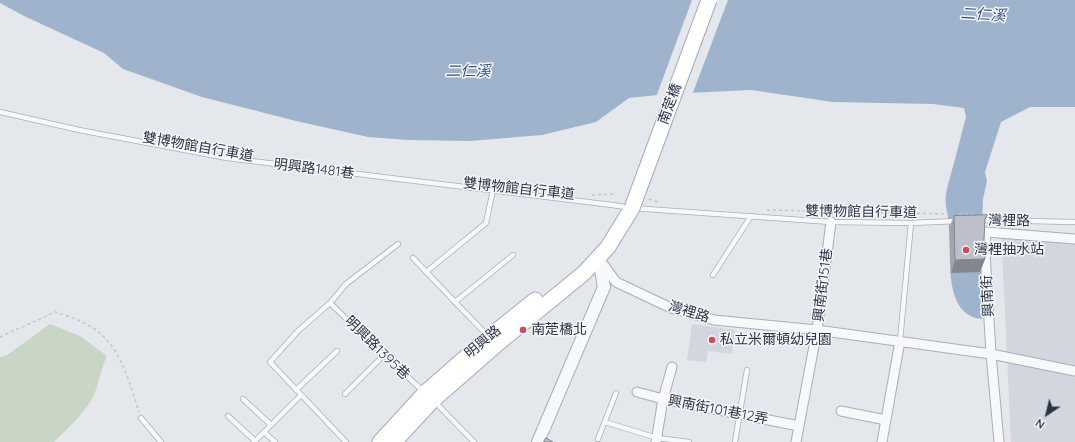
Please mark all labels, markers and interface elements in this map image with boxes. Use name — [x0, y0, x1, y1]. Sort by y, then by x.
water label: 二仁溪 — [960, 5, 1006, 25]
water label: 二仁溪 — [446, 62, 490, 80]
street label: 南萣橋 — [655, 81, 685, 127]
street label: 雙博物館自行車道 — [141, 129, 255, 165]
street label: 明興路1481巷 — [273, 156, 355, 182]
street label: 雙博物館自行車道 — [462, 175, 576, 203]
street label: 雙博物館自行車道 — [805, 203, 917, 221]
street label: 灣裡路 — [988, 212, 1030, 230]
place label: 灣裡抽水站 — [974, 242, 1044, 258]
marker: 灣裡抽水站 — [961, 245, 971, 255]
street label: 興南街151巷 — [810, 247, 836, 323]
street label: 興南街 — [979, 275, 997, 317]
street label: 灣裡路 — [666, 298, 712, 326]
street label: 明興路1395巷 — [341, 313, 413, 383]
street label: 明興路 — [462, 322, 504, 362]
place label: 南萣橋北 — [531, 322, 587, 338]
marker: 南萣橋北 — [518, 325, 528, 335]
place label: 私立米爾頓幼兒園 — [720, 332, 832, 348]
marker: 私立米爾頓幼兒園 — [707, 335, 717, 345]
street label: 興南街101巷12弄 — [667, 392, 769, 428]
north arrow — [1027, 394, 1067, 434]
text: N — [1033, 416, 1047, 432]

